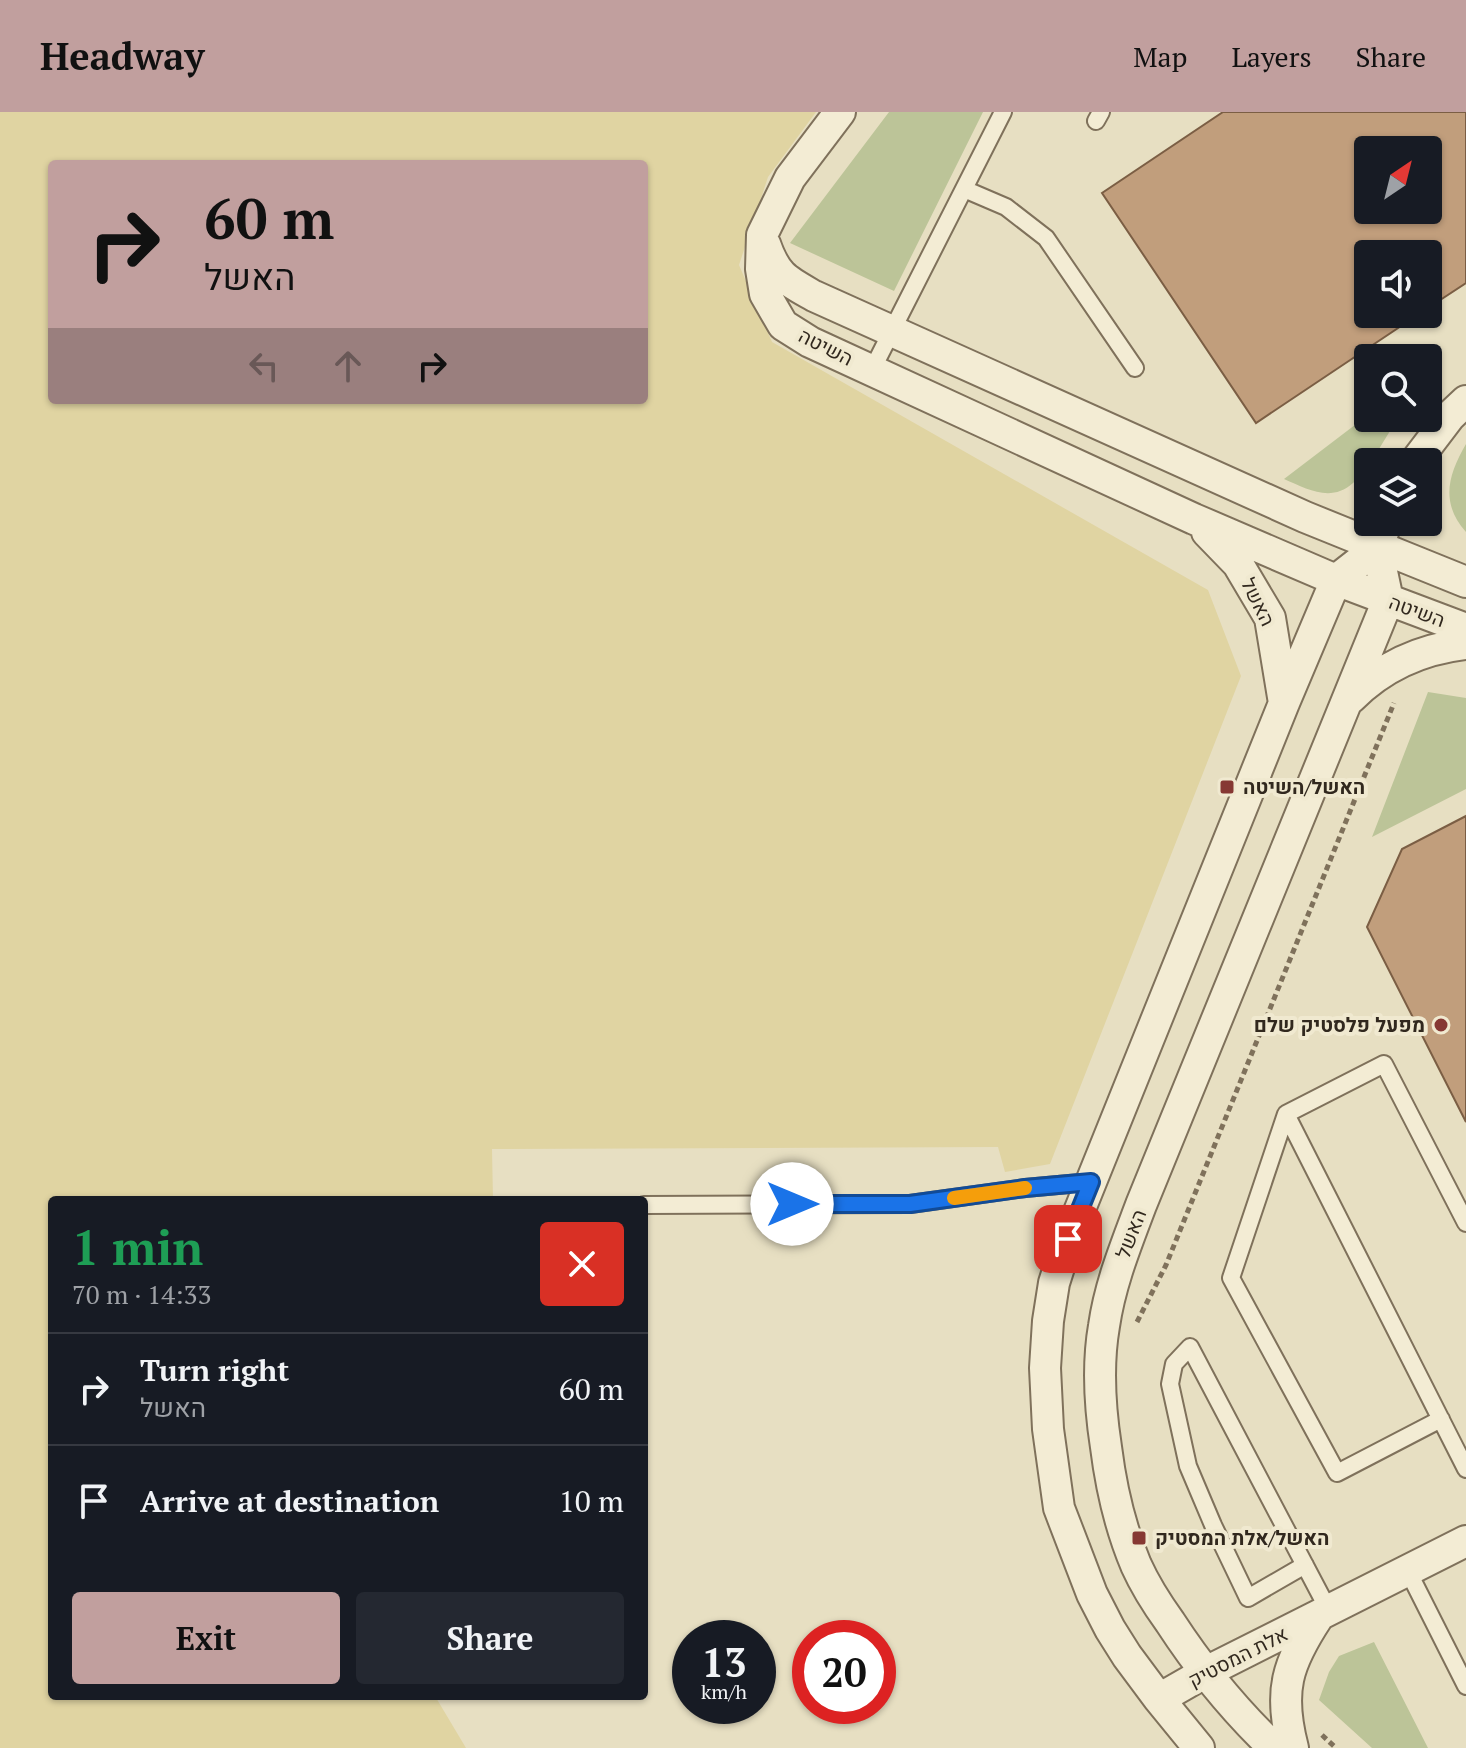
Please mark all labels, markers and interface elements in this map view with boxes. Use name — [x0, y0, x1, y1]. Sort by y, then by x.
text: Headway — [40, 31, 205, 81]
text: Map — [1133, 38, 1187, 75]
text: Layers — [1231, 38, 1312, 75]
text: Share — [1356, 38, 1426, 75]
north arrow — [1354, 136, 1442, 224]
map controls — [1354, 136, 1442, 536]
text: 60 m — [204, 181, 334, 255]
icon: right — [72, 192, 176, 296]
button: sound — [1354, 240, 1442, 328]
text: האשל — [204, 253, 295, 300]
street label: השיטה — [794, 321, 858, 372]
icon: left — [242, 344, 286, 388]
icon: ahead — [326, 344, 370, 388]
icon: right — [410, 344, 454, 388]
button: search — [1354, 344, 1442, 432]
button: layers — [1354, 448, 1442, 536]
street label: האשל — [1235, 573, 1282, 631]
street label: השיטה — [1385, 588, 1449, 633]
place label: האשל/השיטה — [1243, 773, 1365, 800]
marker: האשל/השיטה — [1218, 778, 1236, 796]
place label: מפעל פלסטיק שלם — [1254, 1011, 1425, 1038]
marker: מפעל פלסטיק שלם — [1432, 1016, 1450, 1034]
position arrow — [750, 1162, 834, 1246]
pin — [1034, 1205, 1102, 1273]
street label: האשל — [1109, 1205, 1152, 1262]
text: 1 min — [72, 1215, 203, 1279]
icon: arrive — [1046, 1217, 1090, 1261]
button: close — [540, 1222, 624, 1306]
text: 70 m · 14:33 — [72, 1277, 211, 1311]
text: Turn right — [140, 1350, 289, 1390]
icon: right — [72, 1367, 116, 1411]
text: 60 m — [559, 1369, 624, 1409]
text: האשל — [140, 1390, 206, 1424]
icon: arrive — [72, 1479, 116, 1523]
text: Arrive at destination — [140, 1481, 439, 1521]
text: 10 m — [559, 1481, 624, 1521]
place label: האשל/אלת המסטיק — [1155, 1524, 1329, 1551]
marker: האשל/אלת המסטיק — [1130, 1529, 1148, 1547]
button: Exit — [72, 1592, 340, 1684]
button: Share — [356, 1592, 624, 1684]
speed limit sign: 20 — [792, 1620, 896, 1724]
street label: אלת המסטיק — [1183, 1620, 1292, 1693]
text: 13 — [701, 1635, 747, 1688]
text: km/h — [701, 1678, 747, 1705]

